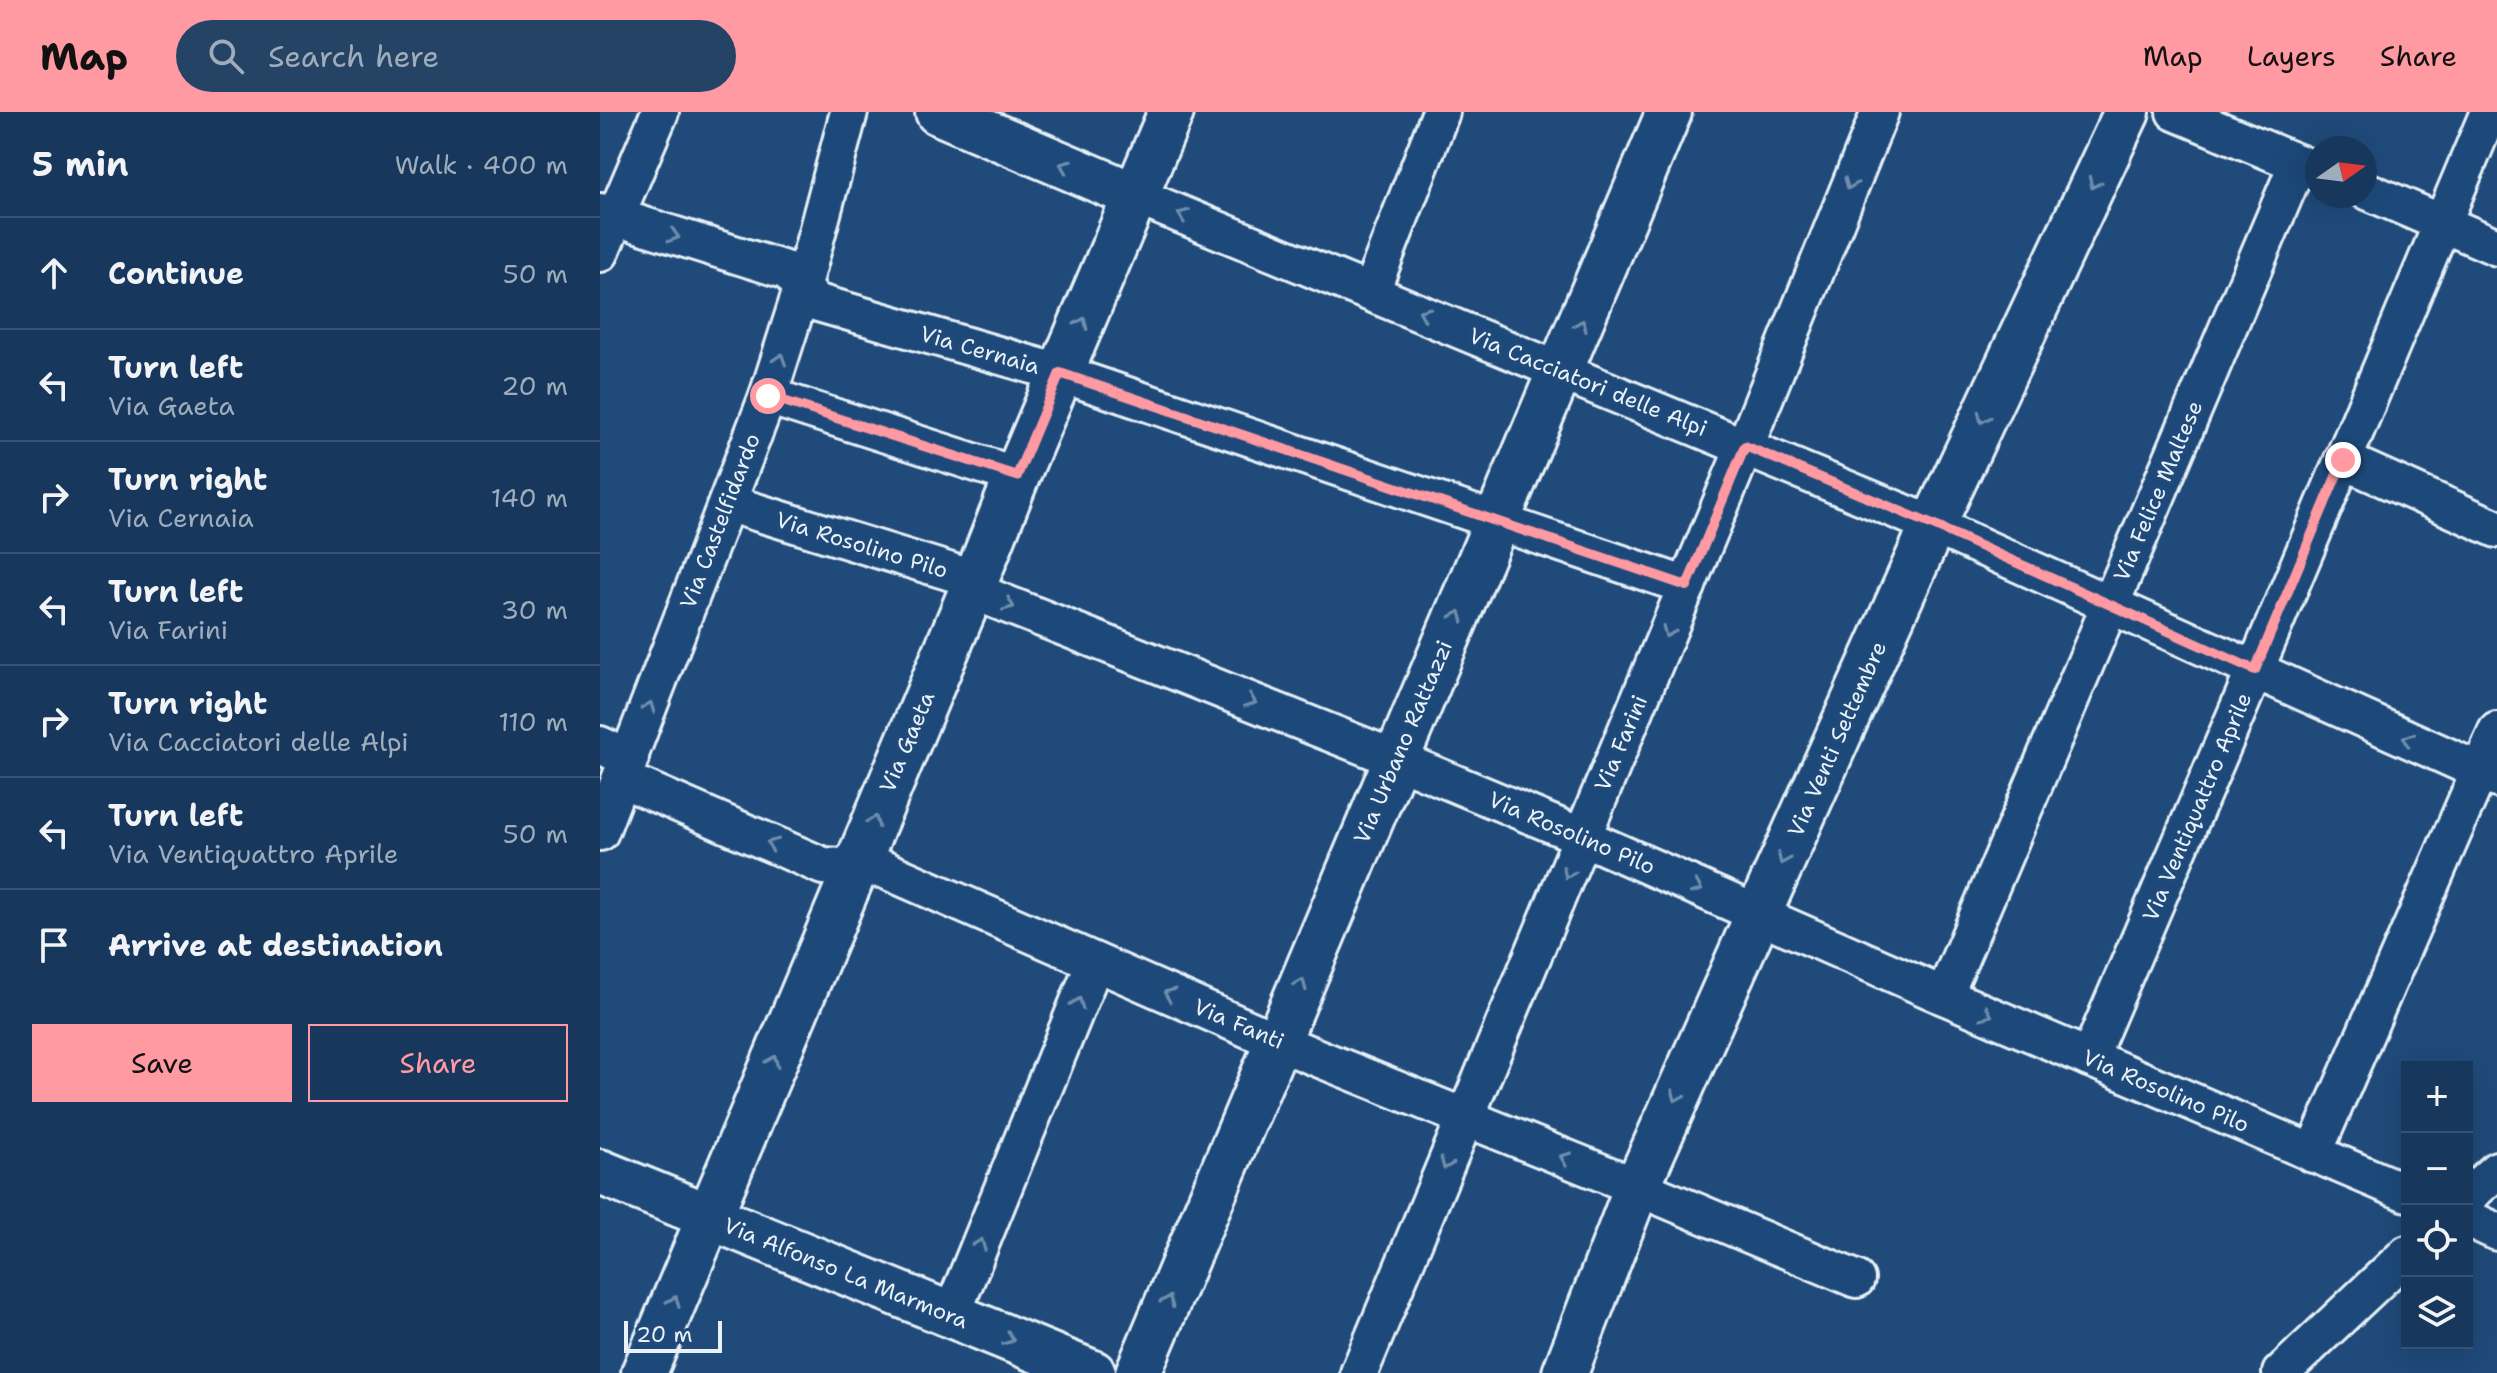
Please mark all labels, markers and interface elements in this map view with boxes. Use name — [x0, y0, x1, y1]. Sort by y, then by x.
search box — [176, 20, 736, 92]
text: Map — [40, 31, 128, 82]
icon: search — [204, 34, 248, 78]
text: Search here — [268, 36, 439, 77]
text: Map — [2143, 37, 2203, 75]
text: Layers — [2247, 37, 2336, 75]
text: Share — [2380, 37, 2457, 75]
north arrow — [2305, 136, 2377, 208]
text: 5 min — [32, 141, 129, 187]
text: Walk · 400 m — [395, 147, 568, 182]
one-way arrow — [1058, 159, 1073, 175]
one-way arrow — [2088, 174, 2104, 189]
one-way arrow — [1844, 176, 1860, 190]
one-way arrow — [1177, 209, 1191, 225]
one-way arrow — [667, 227, 681, 243]
icon: ahead — [32, 251, 76, 295]
text: Continue — [108, 253, 244, 294]
text: 50 m — [503, 256, 568, 291]
one-way arrow — [1418, 307, 1432, 323]
one-way arrow — [1072, 316, 1088, 331]
street label: Via Cernaia — [917, 319, 1044, 381]
one-way arrow — [1572, 319, 1588, 333]
street label: Via Cacciatori delle Alpi — [1465, 321, 1711, 443]
text: Turn left — [108, 347, 243, 388]
one-way arrow — [771, 353, 787, 366]
icon: left — [32, 363, 76, 407]
text: 20 m — [501, 368, 568, 403]
route start — [750, 378, 786, 414]
text: Via Gaeta — [108, 388, 235, 423]
street label: Via Felice Maltese — [2107, 396, 2209, 586]
one-way arrow — [1977, 410, 1993, 424]
street label: Via Castelfidardo — [673, 429, 767, 613]
route end — [2325, 442, 2361, 478]
text: Turn right — [108, 459, 267, 500]
icon: right — [32, 475, 76, 519]
text: 140 m — [491, 480, 568, 515]
text: Via Cernaia — [108, 500, 254, 535]
street label: Via Rosolino Pilo — [773, 505, 951, 585]
text: Turn left — [108, 571, 243, 612]
icon: left — [32, 587, 76, 631]
text: 30 m — [501, 592, 568, 627]
one-way arrow — [1001, 595, 1015, 612]
one-way arrow — [1448, 610, 1464, 624]
text: Via Farini — [108, 612, 228, 647]
one-way arrow — [1661, 624, 1677, 638]
street label: Via Urbano Rattazzi — [1347, 636, 1459, 848]
street label: Via Venti Settembre — [1781, 637, 1893, 841]
text: Turn right — [108, 683, 267, 724]
street label: Via Gaeta — [873, 687, 941, 797]
street label: Via Ventiquattro Aprile — [2136, 688, 2258, 926]
one-way arrow — [1243, 691, 1257, 708]
street label: Via Farini — [1588, 691, 1654, 795]
icon: right — [32, 699, 76, 743]
one-way arrow — [639, 701, 656, 715]
text: 110 m — [498, 704, 568, 739]
text: Via Cacciatori delle Alpi — [108, 724, 409, 759]
one-way arrow — [2402, 733, 2416, 749]
street label: Via Rosolino Pilo — [1484, 785, 1660, 881]
text: Turn left — [108, 795, 243, 836]
icon: left — [32, 811, 76, 855]
one-way arrow — [864, 815, 880, 829]
text: 50 m — [503, 816, 568, 851]
text: Via Ventiquattro Aprile — [108, 836, 398, 871]
one-way arrow — [766, 838, 780, 854]
one-way arrow — [1777, 850, 1793, 865]
one-way arrow — [1561, 864, 1577, 879]
one-way arrow — [1689, 878, 1703, 894]
icon: arrive — [32, 923, 76, 967]
text: Arrive at destination — [108, 925, 443, 966]
one-way arrow — [1291, 977, 1307, 992]
one-way arrow — [1163, 988, 1177, 1004]
street label: Via Fanti — [1189, 992, 1289, 1056]
one-way arrow — [1069, 997, 1085, 1011]
one-way arrow — [1979, 1005, 1993, 1021]
button: Save — [32, 1024, 292, 1102]
button: Share — [308, 1024, 568, 1102]
street label: Via Rosolino Pilo — [2078, 1043, 2254, 1139]
one-way arrow — [764, 1055, 780, 1069]
map controls — [2401, 1061, 2473, 1349]
button: + — [2401, 1061, 2473, 1133]
one-way arrow — [1671, 1088, 1687, 1102]
button: − — [2401, 1133, 2473, 1205]
one-way arrow — [1559, 1151, 1573, 1168]
one-way arrow — [1440, 1156, 1456, 1170]
button: locate — [2401, 1205, 2473, 1277]
street label: Via Alfonso La Marmora — [719, 1211, 973, 1335]
one-way arrow — [970, 1238, 987, 1252]
button: layers — [2401, 1277, 2473, 1349]
one-way arrow — [664, 1295, 680, 1309]
one-way arrow — [1158, 1295, 1175, 1309]
scale bar — [624, 1317, 722, 1353]
text: 20 m — [636, 1320, 693, 1349]
one-way arrow — [1001, 1330, 1015, 1346]

